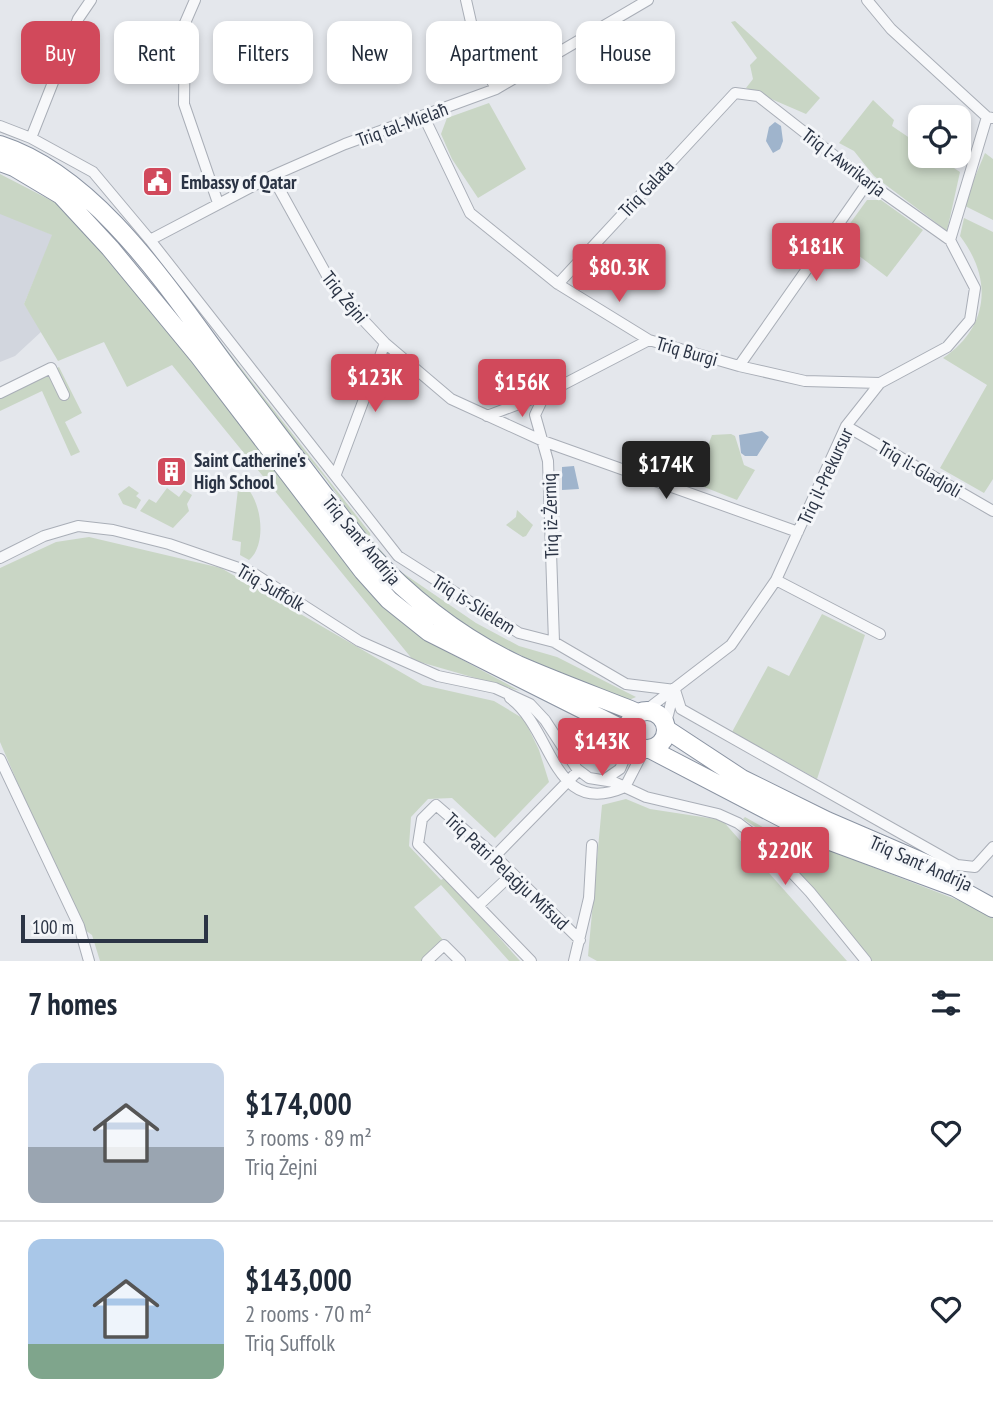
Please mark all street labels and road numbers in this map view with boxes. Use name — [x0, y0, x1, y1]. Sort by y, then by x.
street label: Triq tal-Mielaħ — [353, 96, 451, 152]
street label: Triq l-Awrikarja — [797, 123, 891, 201]
street label: Triq Galata — [613, 154, 679, 222]
street label: Triq Żejni — [317, 266, 373, 328]
street label: Triq Burgi — [653, 331, 721, 371]
street label: Triq il-Prekursur — [792, 423, 858, 528]
street label: Triq il-Gladjoli — [874, 435, 966, 503]
street label: Triq iż-Żerniq — [537, 473, 563, 559]
street label: Triq Sant' Andrija — [317, 490, 407, 590]
street label: Triq Suffolk — [233, 558, 310, 616]
street label: Triq is-Slielem — [428, 569, 520, 639]
street label: Triq Patri Pelaġju Mifsud — [440, 807, 574, 935]
street label: Triq Sant' Andrija — [866, 830, 976, 896]

